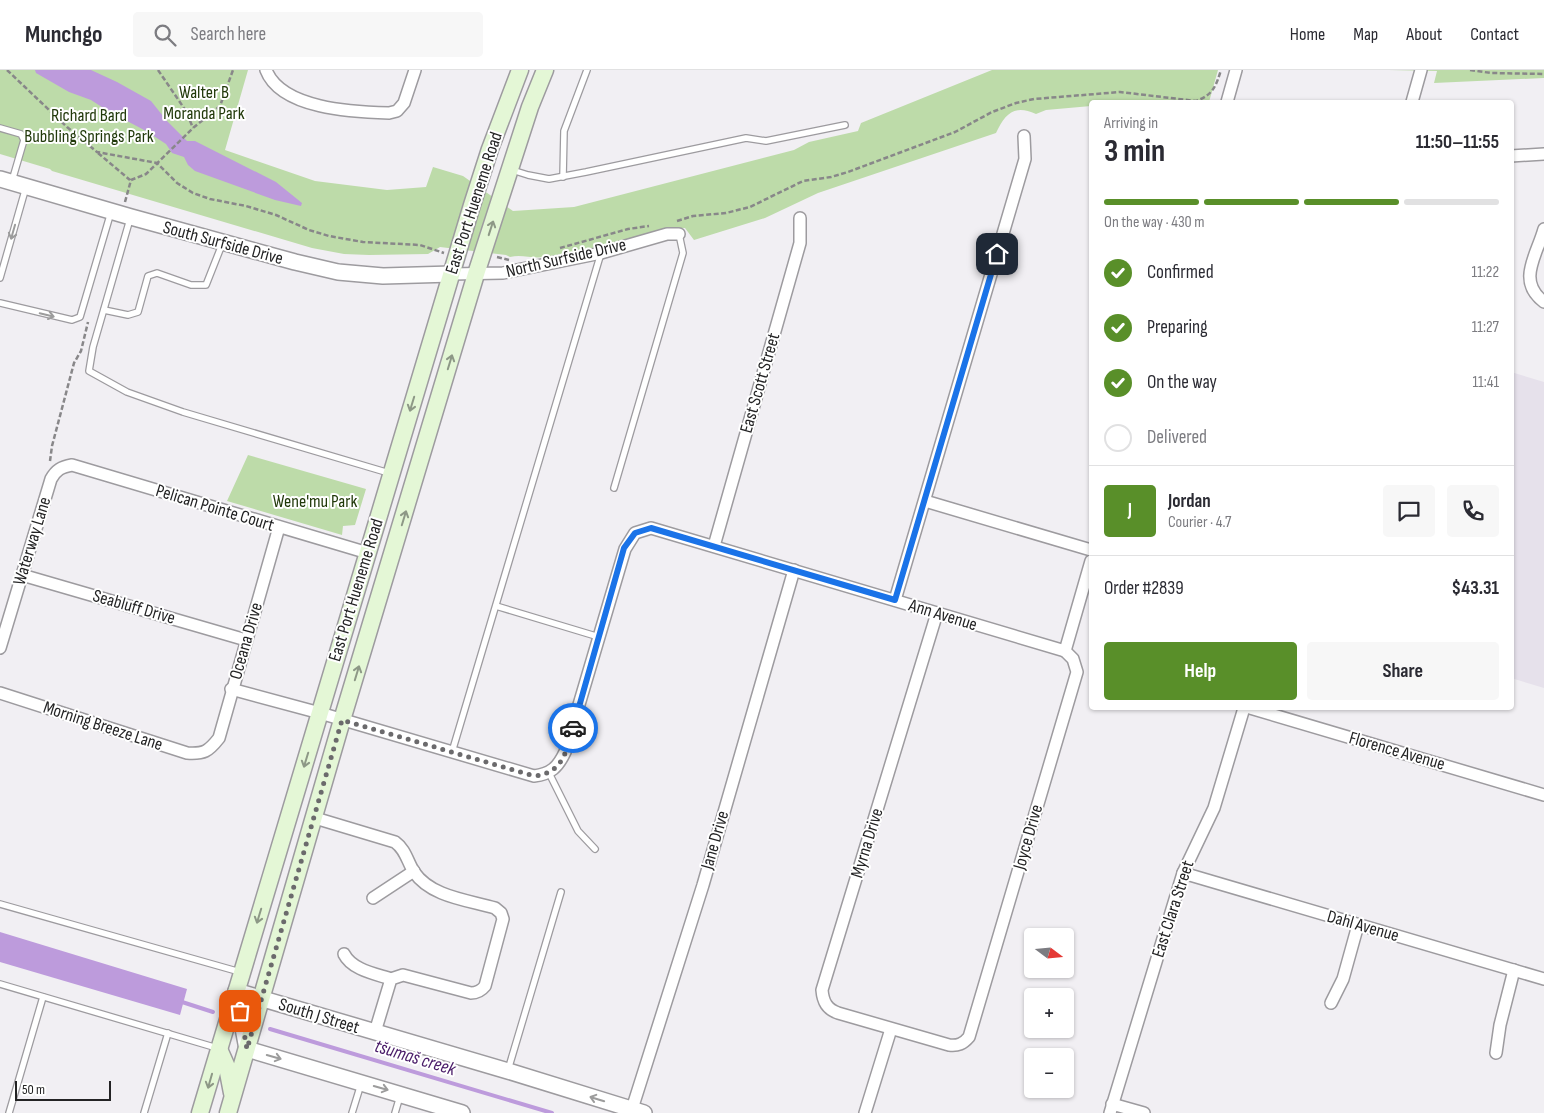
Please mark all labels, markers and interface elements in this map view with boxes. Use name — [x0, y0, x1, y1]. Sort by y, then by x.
search box — [133, 12, 483, 57]
text: Munchgo — [25, 20, 103, 49]
icon: search — [151, 21, 179, 49]
text: Search here — [191, 23, 266, 46]
text: Home — [1290, 24, 1325, 45]
text: Map — [1353, 24, 1378, 45]
text: About — [1406, 24, 1442, 45]
text: Contact — [1470, 24, 1519, 45]
park label: Walter B Moranda Park — [163, 82, 245, 124]
park label: Richard Bard Bubbling Springs Park — [24, 105, 154, 147]
text: Arriving in — [1104, 114, 1158, 133]
street label: East Port Hueneme Road — [441, 129, 507, 277]
text: 11:50–11:55 — [1416, 131, 1499, 154]
text: 3 min — [1104, 132, 1165, 171]
text: On the way · 430 m — [1104, 213, 1205, 232]
street label: South Surfside Drive — [161, 217, 285, 269]
one-way arrow — [486, 220, 496, 236]
one-way arrow — [8, 224, 18, 240]
pin — [976, 233, 1018, 275]
street label: North Surfside Drive — [504, 234, 628, 282]
icon: home — [983, 240, 1011, 268]
icon: check — [1104, 259, 1132, 287]
text: Confirmed — [1147, 261, 1214, 284]
text: 11:22 — [1472, 263, 1499, 282]
one-way arrow — [39, 311, 55, 320]
icon: check — [1104, 314, 1132, 342]
text: Preparing — [1147, 316, 1208, 339]
text: 11:27 — [1472, 318, 1499, 337]
street label: East Scott Street — [736, 330, 784, 435]
one-way arrow — [446, 354, 456, 370]
icon: check — [1104, 369, 1132, 397]
text: On the way — [1147, 371, 1217, 394]
text: 11:41 — [1472, 373, 1499, 392]
one-way arrow — [407, 396, 417, 412]
text: Delivered — [1147, 426, 1207, 449]
street label: Pelican Pointe Court — [153, 480, 277, 536]
button: chat — [1383, 485, 1435, 537]
button: phone — [1447, 485, 1499, 537]
text: Jordan — [1168, 490, 1211, 513]
park label: Wene'mu Park — [273, 491, 357, 512]
street label: Waterway Lane — [9, 494, 55, 588]
text: J — [1128, 499, 1132, 522]
one-way arrow — [399, 510, 409, 526]
text: Courier · 4.7 — [1168, 513, 1231, 532]
street label: East Port Hueneme Road — [324, 516, 388, 664]
text: Order #2839 — [1104, 577, 1184, 600]
text: $43.31 — [1452, 577, 1499, 600]
street label: Seabluff Drive — [90, 585, 178, 629]
street label: Ann Avenue — [905, 594, 980, 635]
street label: Oceana Drive — [225, 600, 267, 682]
button: Help — [1104, 642, 1297, 700]
button: Share — [1307, 642, 1499, 700]
one-way arrow — [352, 665, 362, 681]
street label: Morning Breeze Lane — [41, 697, 165, 755]
courier — [548, 703, 598, 753]
icon: car — [559, 714, 587, 742]
street label: Florence Avenue — [1347, 727, 1447, 775]
one-way arrow — [300, 752, 310, 768]
street label: Joyce Drive — [1008, 802, 1047, 873]
street label: Myrna Drive — [846, 806, 888, 880]
street label: Jane Drive — [696, 808, 733, 873]
street label: East Clara Street — [1147, 857, 1199, 960]
street label: Dahl Avenue — [1325, 906, 1401, 946]
one-way arrow — [254, 907, 264, 923]
north arrow — [1024, 928, 1074, 978]
map controls — [1024, 928, 1074, 1098]
button: + — [1024, 988, 1074, 1038]
pin — [219, 990, 261, 1032]
street label: South J Street — [276, 994, 362, 1038]
icon: bag — [226, 997, 254, 1025]
water label: tšumaš creek — [372, 1035, 459, 1081]
button: − — [1024, 1048, 1074, 1098]
one-way arrow — [266, 1052, 282, 1062]
one-way arrow — [204, 1073, 214, 1089]
scale bar — [15, 1078, 111, 1101]
text: 50 m — [22, 1081, 45, 1098]
one-way arrow — [373, 1084, 389, 1094]
one-way arrow — [590, 1093, 606, 1103]

